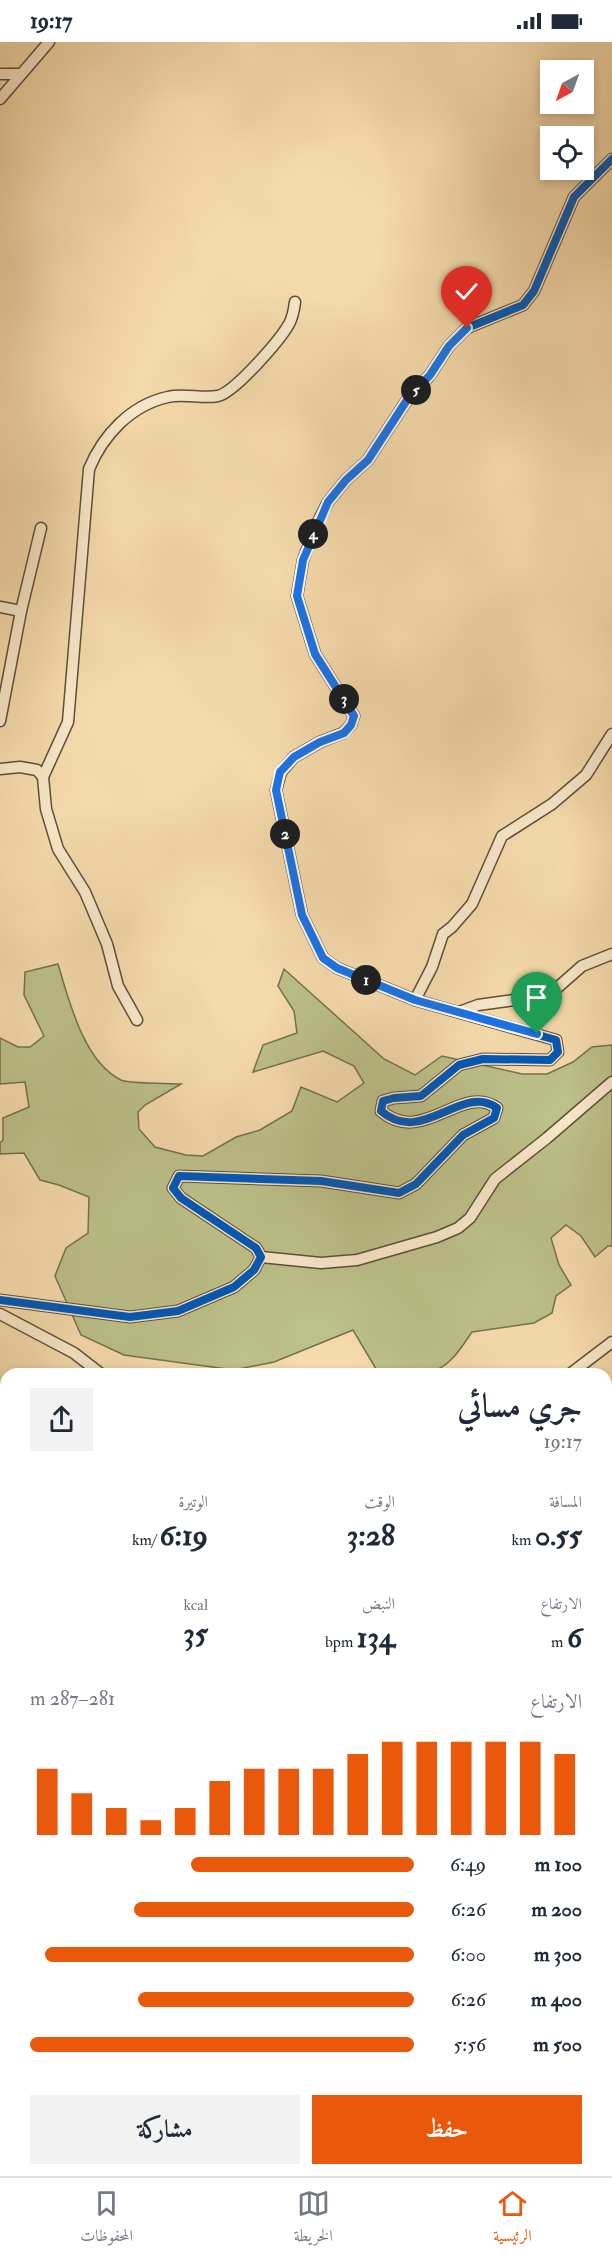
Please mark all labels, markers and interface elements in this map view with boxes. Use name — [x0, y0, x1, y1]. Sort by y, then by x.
text: 19:17 — [30, 7, 72, 35]
north arrow — [540, 60, 594, 114]
map controls — [540, 60, 594, 180]
button: locate — [540, 126, 594, 180]
pin — [441, 266, 492, 328]
icon: check — [450, 275, 483, 308]
pin: 5 — [401, 375, 431, 405]
text: 5 — [412, 380, 420, 400]
pin: 4 — [298, 519, 328, 549]
text: 4 — [309, 524, 317, 544]
pin: 3 — [329, 684, 359, 714]
text: 3 — [341, 689, 347, 709]
pin: 2 — [270, 819, 300, 849]
text: 2 — [281, 824, 289, 844]
pin: 1 — [351, 965, 381, 995]
text: 1 — [363, 970, 369, 990]
pin — [511, 972, 562, 1034]
icon: arrive — [520, 981, 553, 1014]
text: جري مسائي — [458, 1386, 582, 1427]
button: share — [30, 1388, 93, 1451]
text: 19:17 — [543, 1429, 582, 1454]
text: الوتيرة — [178, 1492, 208, 1512]
text: الوقت — [364, 1492, 395, 1512]
text: المسافة — [549, 1492, 582, 1512]
text: 6:19 — [159, 1517, 208, 1554]
text: 3:28 — [347, 1517, 395, 1554]
text: 0.55 — [535, 1517, 582, 1554]
text: /km — [132, 1530, 159, 1550]
text: km — [511, 1530, 535, 1550]
text: النبض — [362, 1594, 395, 1614]
text: الارتفاع — [540, 1594, 582, 1614]
text: kcal — [183, 1595, 208, 1615]
text: 35 — [183, 1615, 208, 1652]
text: 134 — [357, 1619, 395, 1656]
text: 6 — [567, 1619, 582, 1656]
text: bpm — [325, 1632, 357, 1652]
text: m — [551, 1632, 567, 1652]
text: 281–287 m — [30, 1686, 115, 1711]
text: الارتفاع — [530, 1689, 582, 1714]
text: 6:49 — [450, 1852, 486, 1877]
text: 100 m — [535, 1852, 582, 1877]
text: 6:26 — [451, 1897, 486, 1922]
text: 200 m — [532, 1897, 582, 1922]
text: 6:00 — [450, 1942, 486, 1967]
text: 300 m — [534, 1942, 582, 1967]
text: 6:26 — [451, 1987, 486, 2012]
text: 400 m — [531, 1987, 582, 2012]
text: 5:56 — [453, 2032, 486, 2057]
text: 500 m — [533, 2032, 582, 2057]
button: مشاركة — [30, 2095, 300, 2164]
button: حفظ — [312, 2095, 582, 2164]
tab: المحفوظات — [80, 2187, 133, 2251]
tab: الخريطة — [294, 2187, 333, 2251]
tab: الرئيسية — [493, 2187, 532, 2251]

